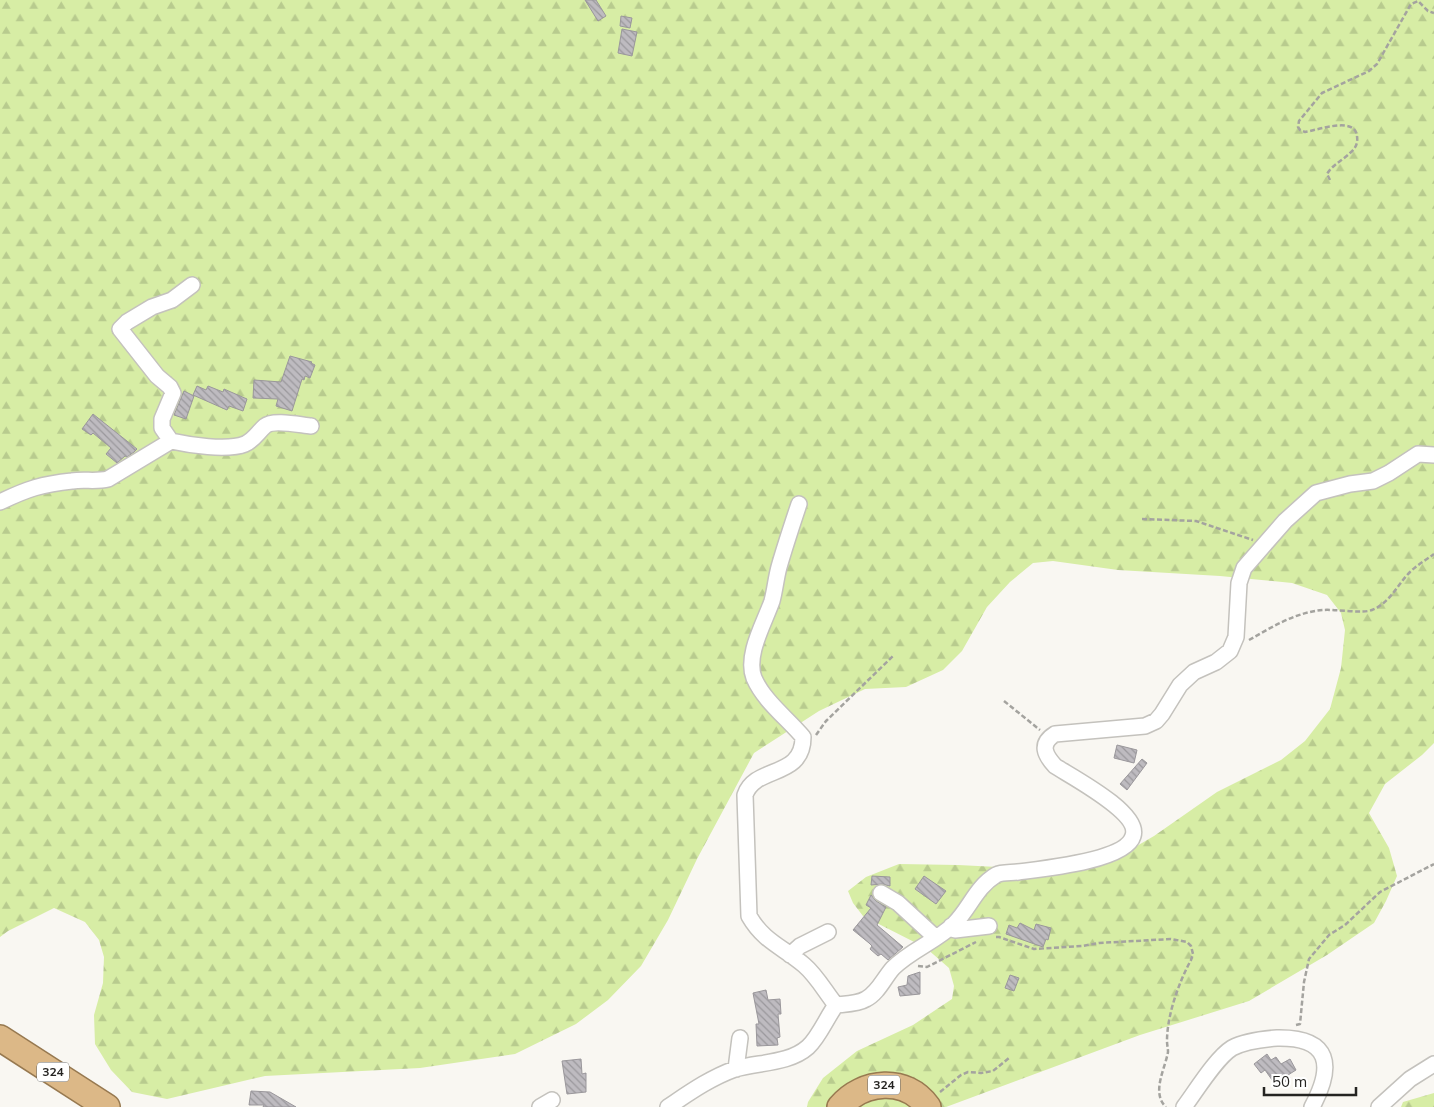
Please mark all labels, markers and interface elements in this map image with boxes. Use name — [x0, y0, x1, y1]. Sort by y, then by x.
road number: 324 — [37, 1062, 69, 1082]
scale bar — [1264, 1064, 1356, 1096]
text: 50 m — [1272, 1072, 1307, 1091]
road number: 324 — [868, 1076, 900, 1094]

